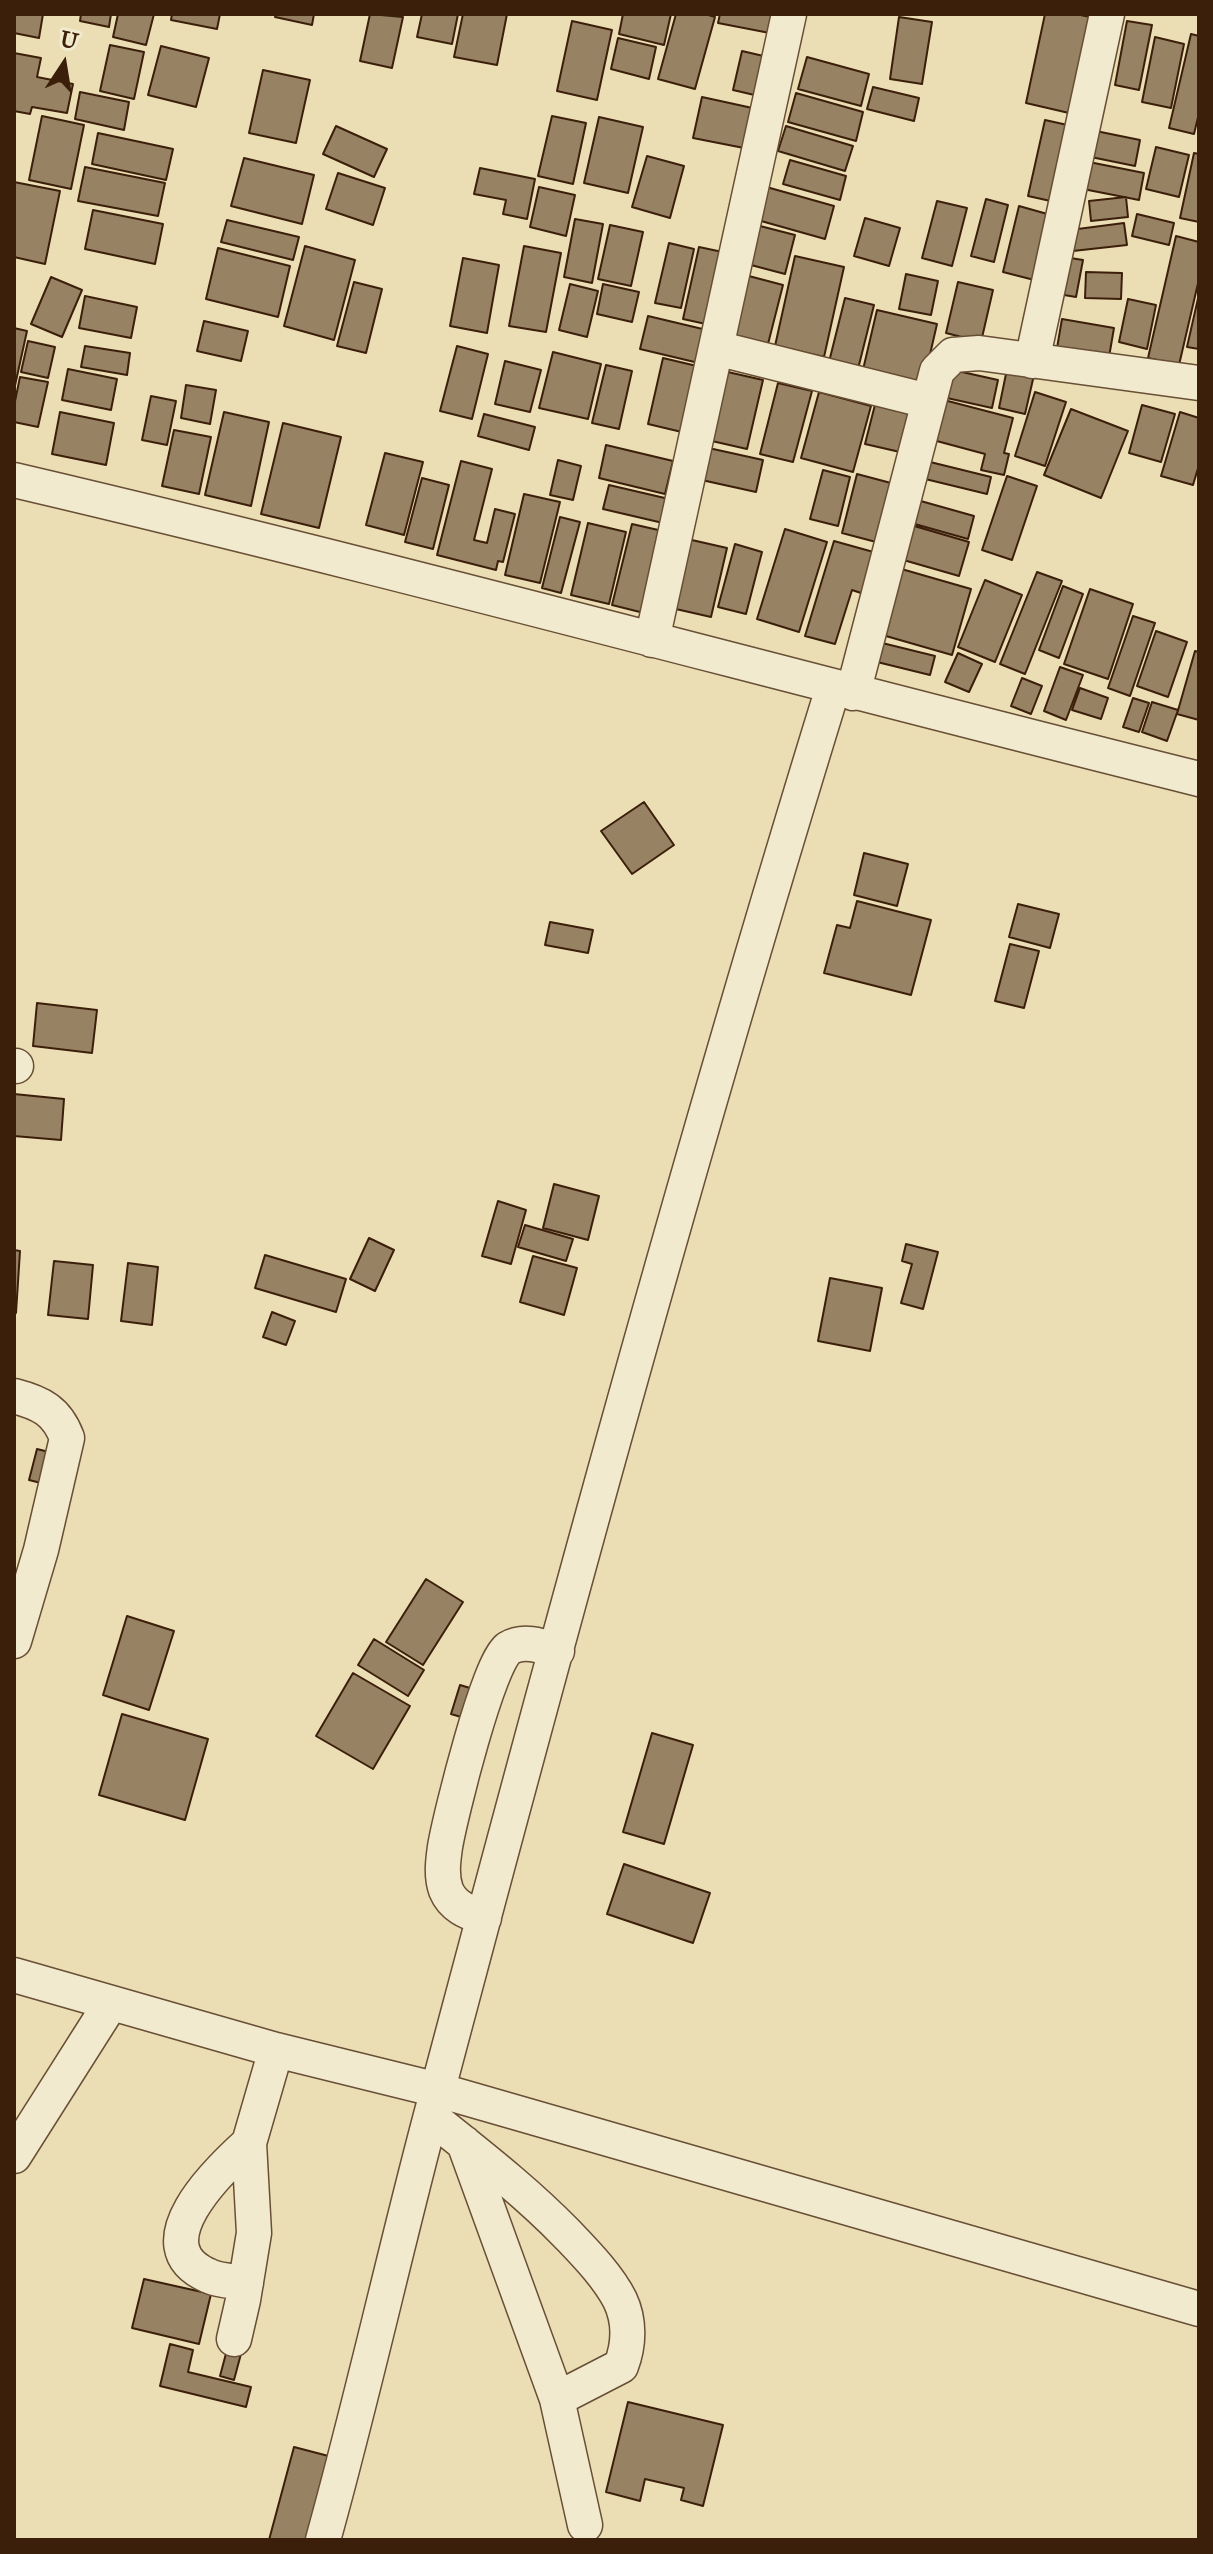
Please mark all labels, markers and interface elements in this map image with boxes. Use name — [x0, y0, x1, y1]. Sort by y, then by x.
north arrow — [24, 24, 104, 104]
text: U — [58, 25, 80, 55]

